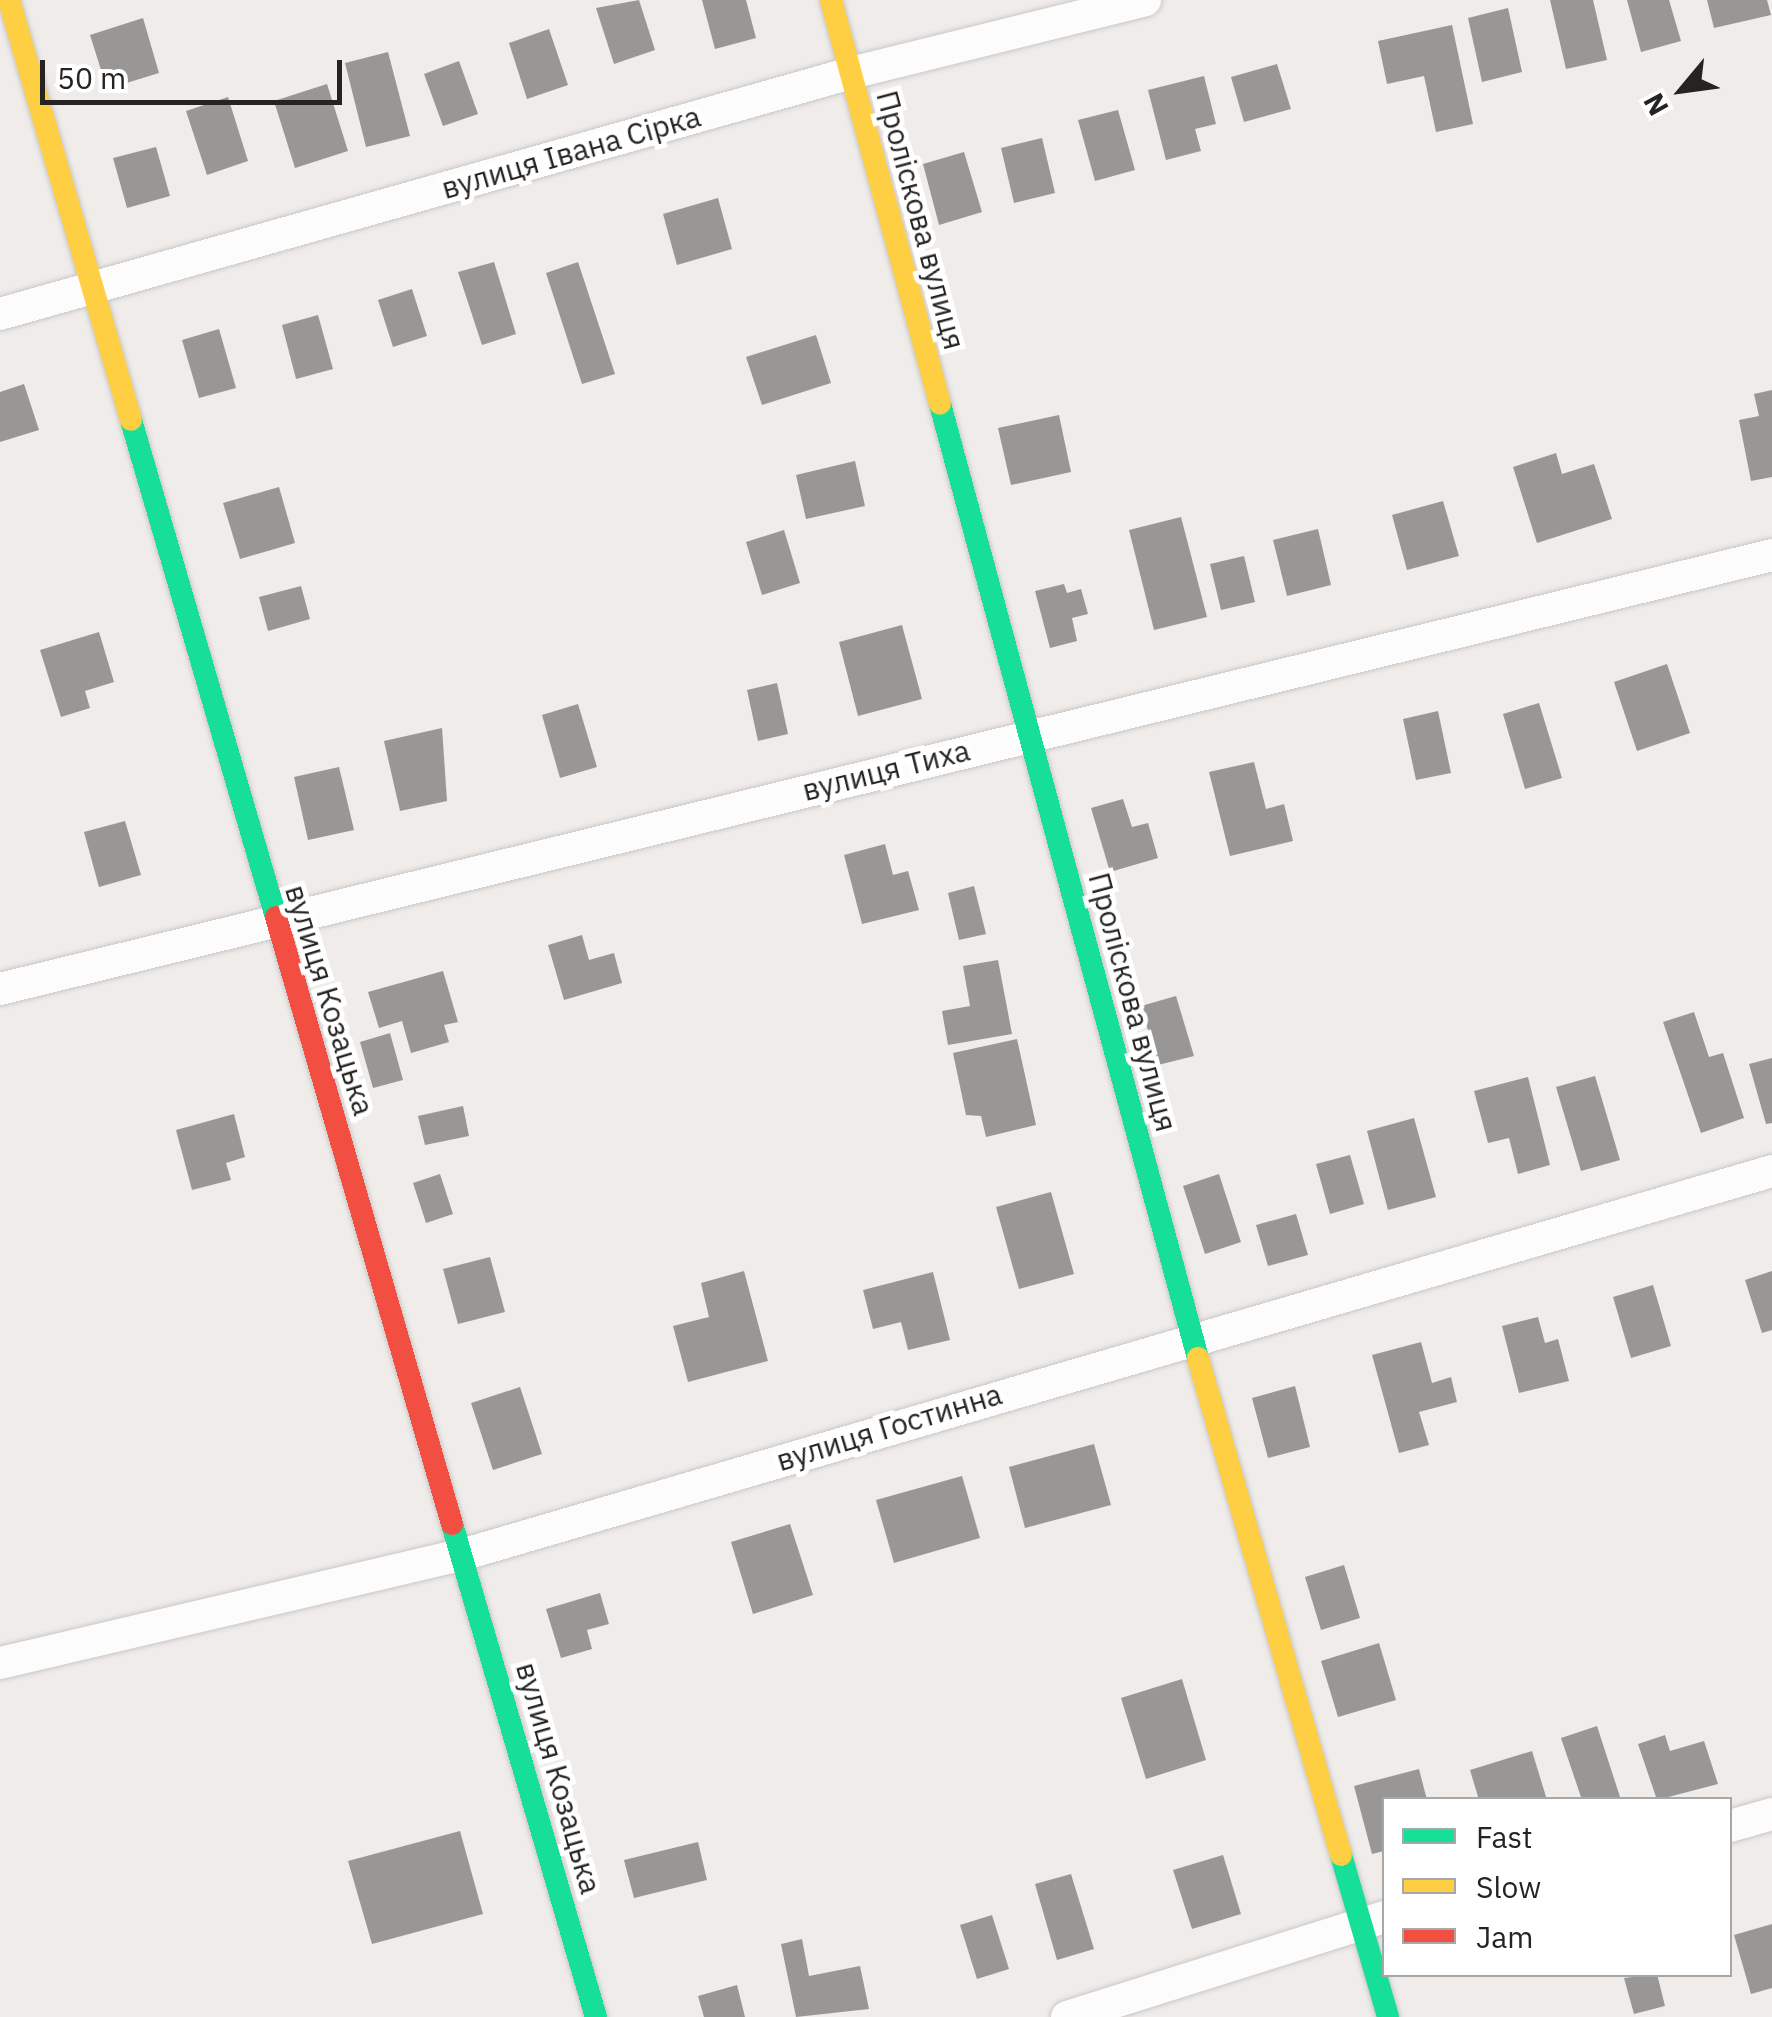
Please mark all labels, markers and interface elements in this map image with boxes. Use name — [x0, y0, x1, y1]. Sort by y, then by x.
scale bar — [45, 40, 348, 102]
north arrow — [1632, 40, 1732, 140]
text: 50 m — [57, 58, 126, 97]
street label: Проліскова вулиця — [869, 87, 973, 353]
text: N — [1634, 87, 1676, 123]
street label: вулиця Івана Сірка — [437, 98, 705, 206]
street label: вулиця Тиха — [799, 732, 973, 808]
street label: Проліскова вулиця — [1081, 869, 1185, 1135]
street label: вулиця Козацька — [278, 880, 382, 1120]
street label: вулиця Гостинна — [772, 1376, 1006, 1478]
street label: вулиця Козацька — [509, 1658, 609, 1898]
legend — [1382, 1797, 1732, 1977]
text: Fast — [1476, 1817, 1533, 1856]
text: Slow — [1476, 1867, 1541, 1906]
text: Jam — [1476, 1917, 1534, 1956]

